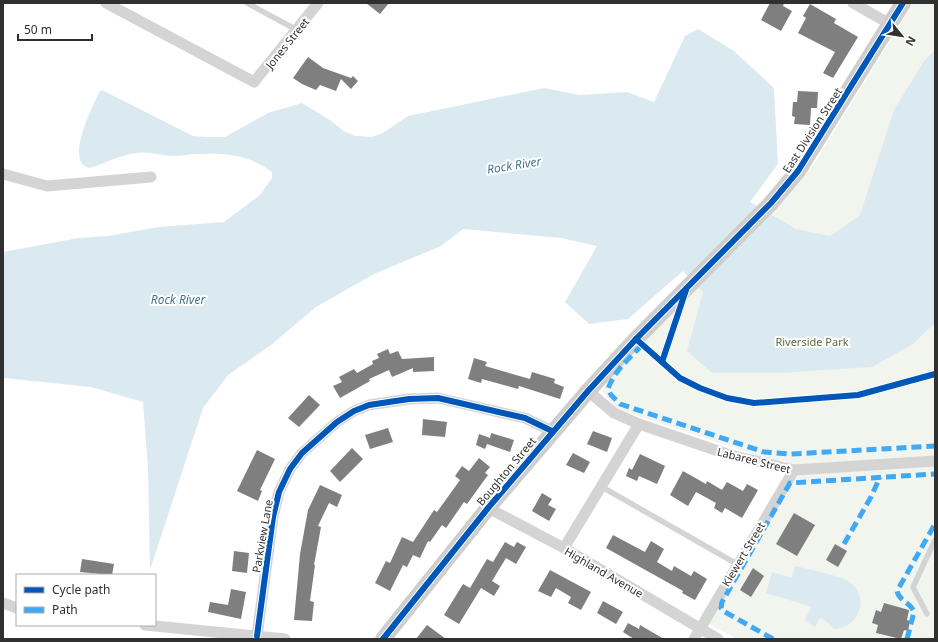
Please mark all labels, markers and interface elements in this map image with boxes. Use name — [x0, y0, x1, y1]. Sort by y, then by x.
street label: Jones Street — [261, 14, 312, 72]
scale bar — [18, 16, 92, 42]
north arrow — [882, 16, 922, 56]
text: 50 m — [24, 21, 52, 38]
text: N — [902, 34, 920, 49]
street label: East Division Street — [779, 84, 845, 176]
water label: Rock River — [486, 152, 543, 178]
water label: Rock River — [151, 291, 206, 308]
park label: Riverside Park — [775, 334, 849, 349]
street label: Boughton Street — [473, 434, 539, 508]
street label: Labaree Street — [716, 444, 792, 476]
street label: Parkview Lane — [248, 498, 276, 574]
street label: Kiewert Street — [718, 519, 768, 589]
street label: Highland Avenue — [562, 543, 646, 601]
legend — [16, 574, 156, 626]
text: Cycle path — [52, 581, 110, 598]
text: Path — [52, 601, 78, 618]

